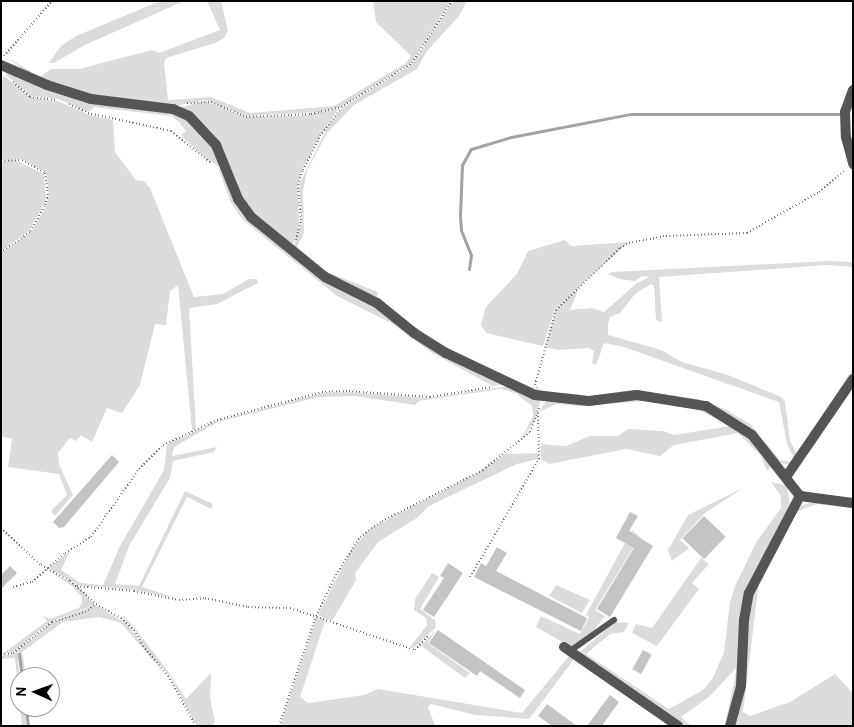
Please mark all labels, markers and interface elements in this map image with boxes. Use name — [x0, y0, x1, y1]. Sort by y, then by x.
north arrow — [10, 667, 60, 717]
text: N — [12, 686, 30, 697]

